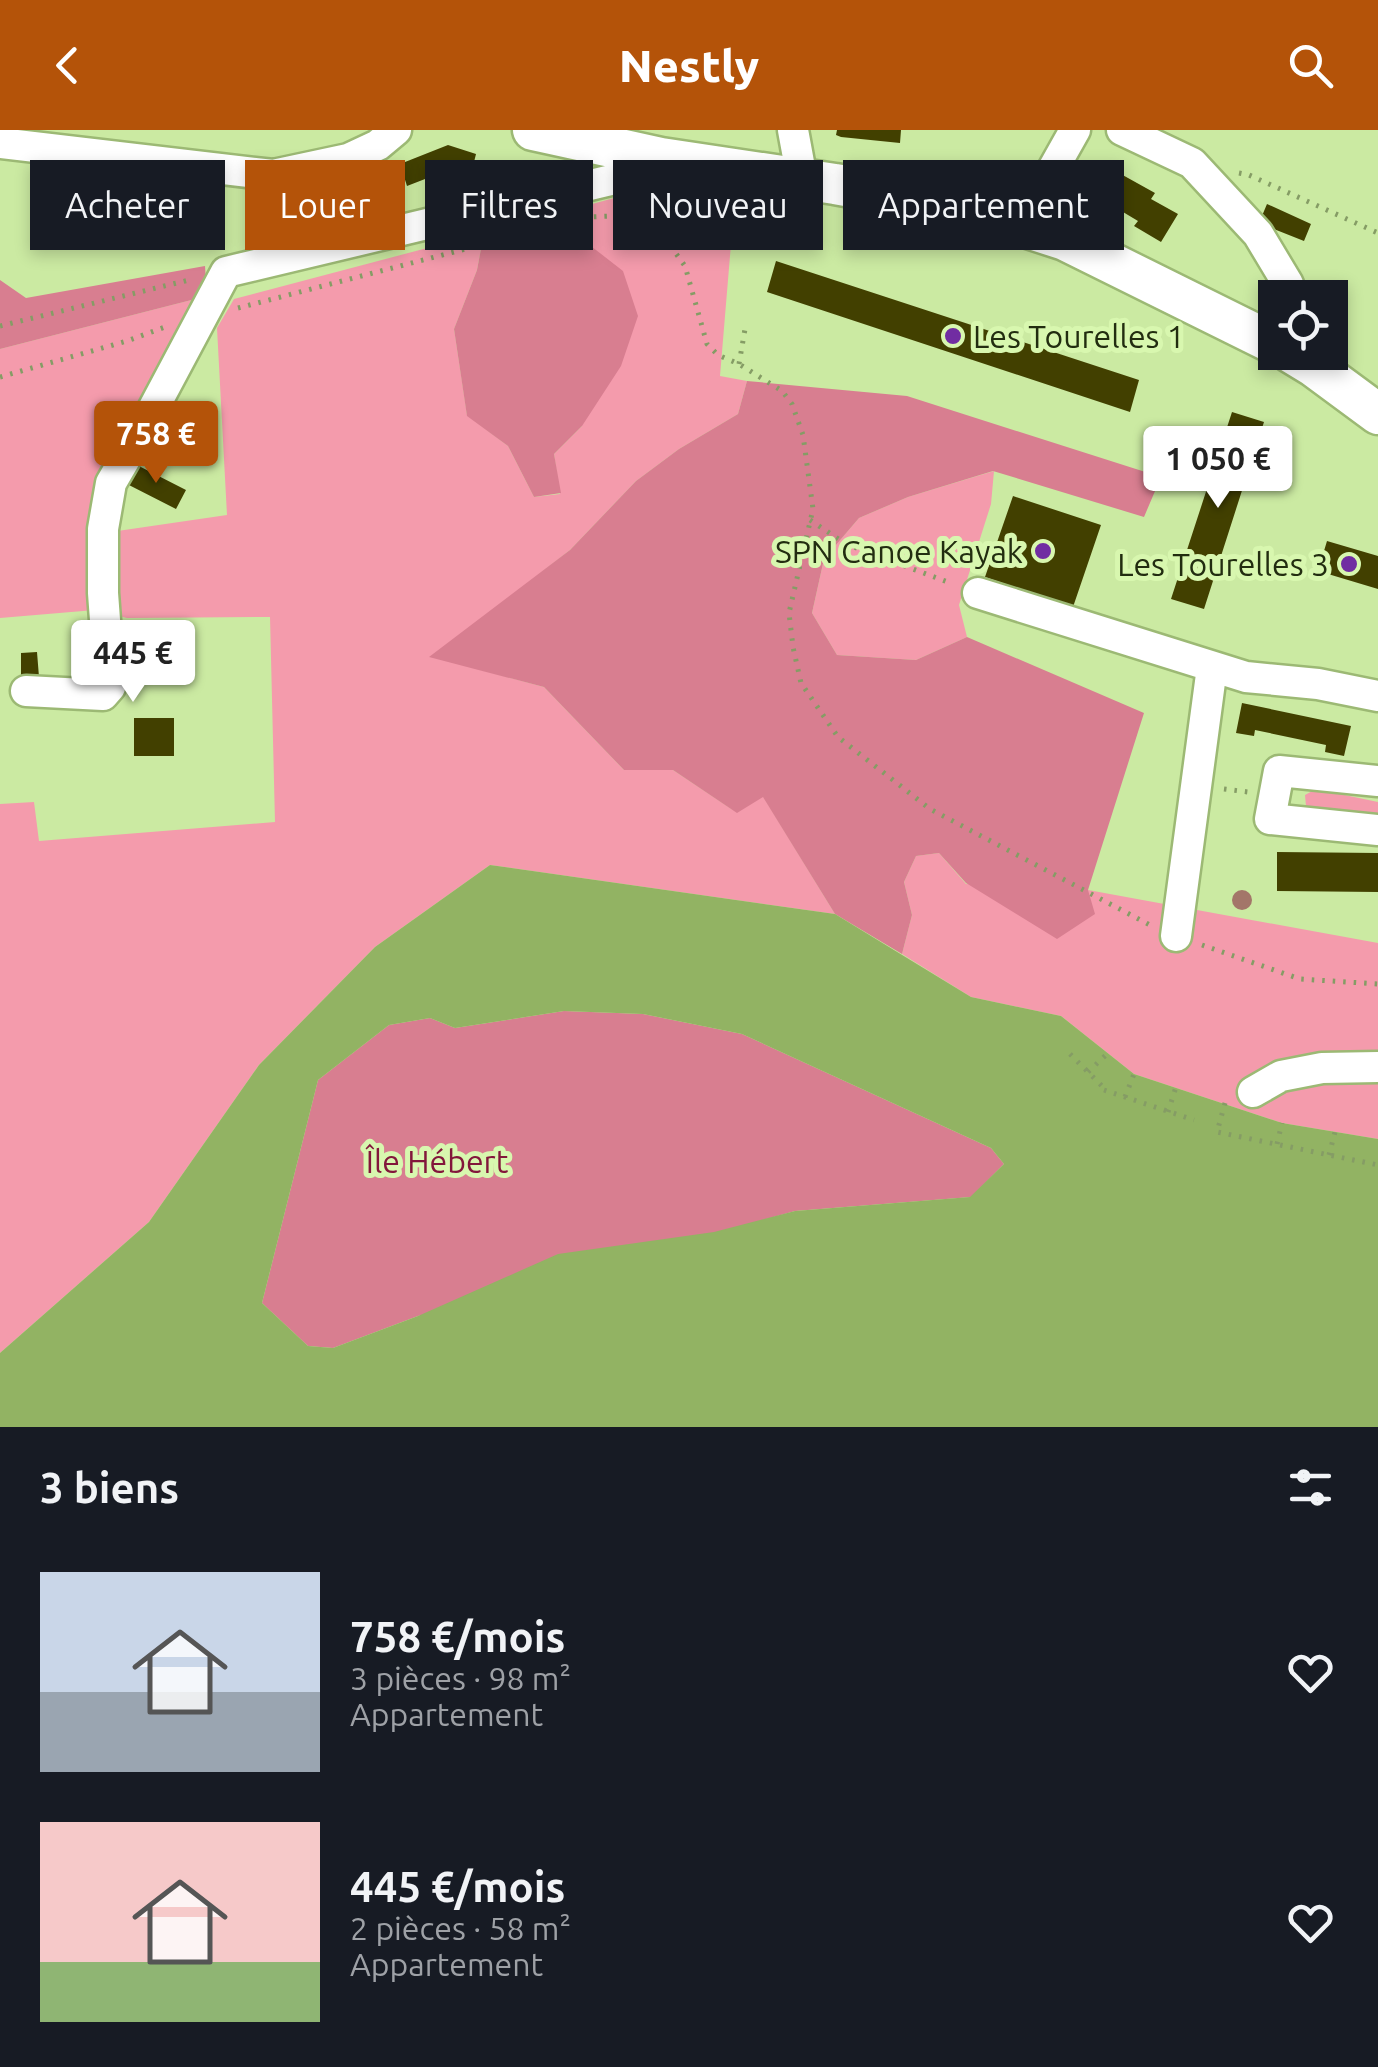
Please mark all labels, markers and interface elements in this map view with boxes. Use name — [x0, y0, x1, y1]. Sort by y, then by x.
icon: back — [40, 38, 95, 93]
icon: search — [1283, 38, 1338, 93]
text: Nestly — [619, 40, 759, 91]
chip: Acheter — [30, 160, 225, 250]
chip: Louer — [245, 160, 405, 250]
chip: Filtres — [425, 160, 593, 250]
chip: Nouveau — [613, 160, 823, 250]
chip: Appartement — [843, 160, 1124, 250]
map controls — [1258, 280, 1348, 370]
button: locate — [1258, 280, 1348, 370]
place label: Les Tourelles 1 — [973, 318, 1185, 354]
marker: Les Tourelles 1 — [942, 325, 964, 347]
pin: 758 € — [86, 401, 226, 486]
text: 758 € — [116, 415, 196, 451]
pin: 1 050 € — [1126, 426, 1310, 511]
text: 1 050 € — [1165, 440, 1271, 476]
place label: SPN Canoe Kayak — [775, 533, 1023, 569]
marker: SPN Canoe Kayak — [1032, 540, 1054, 562]
place label: Les Tourelles 3 — [1117, 546, 1329, 582]
marker: Les Tourelles 3 — [1338, 553, 1360, 575]
pin: 445 € — [63, 620, 203, 705]
text: 445 € — [93, 634, 173, 670]
park label: Île Hébert — [365, 1143, 509, 1179]
icon: filters — [1283, 1460, 1338, 1515]
text: 3 biens — [40, 1464, 179, 1511]
icon: home — [120, 1612, 240, 1732]
text: 758 €/mois — [350, 1613, 565, 1660]
icon: heart — [1283, 1645, 1338, 1700]
text: 3 pièces · 98 m² — [350, 1660, 571, 1696]
text: Appartement — [350, 1696, 543, 1732]
icon: home — [120, 1862, 240, 1982]
text: 445 €/mois — [350, 1863, 565, 1910]
icon: heart — [1283, 1895, 1338, 1950]
text: 2 pièces · 58 m² — [350, 1910, 571, 1946]
text: Appartement — [350, 1946, 543, 1982]

